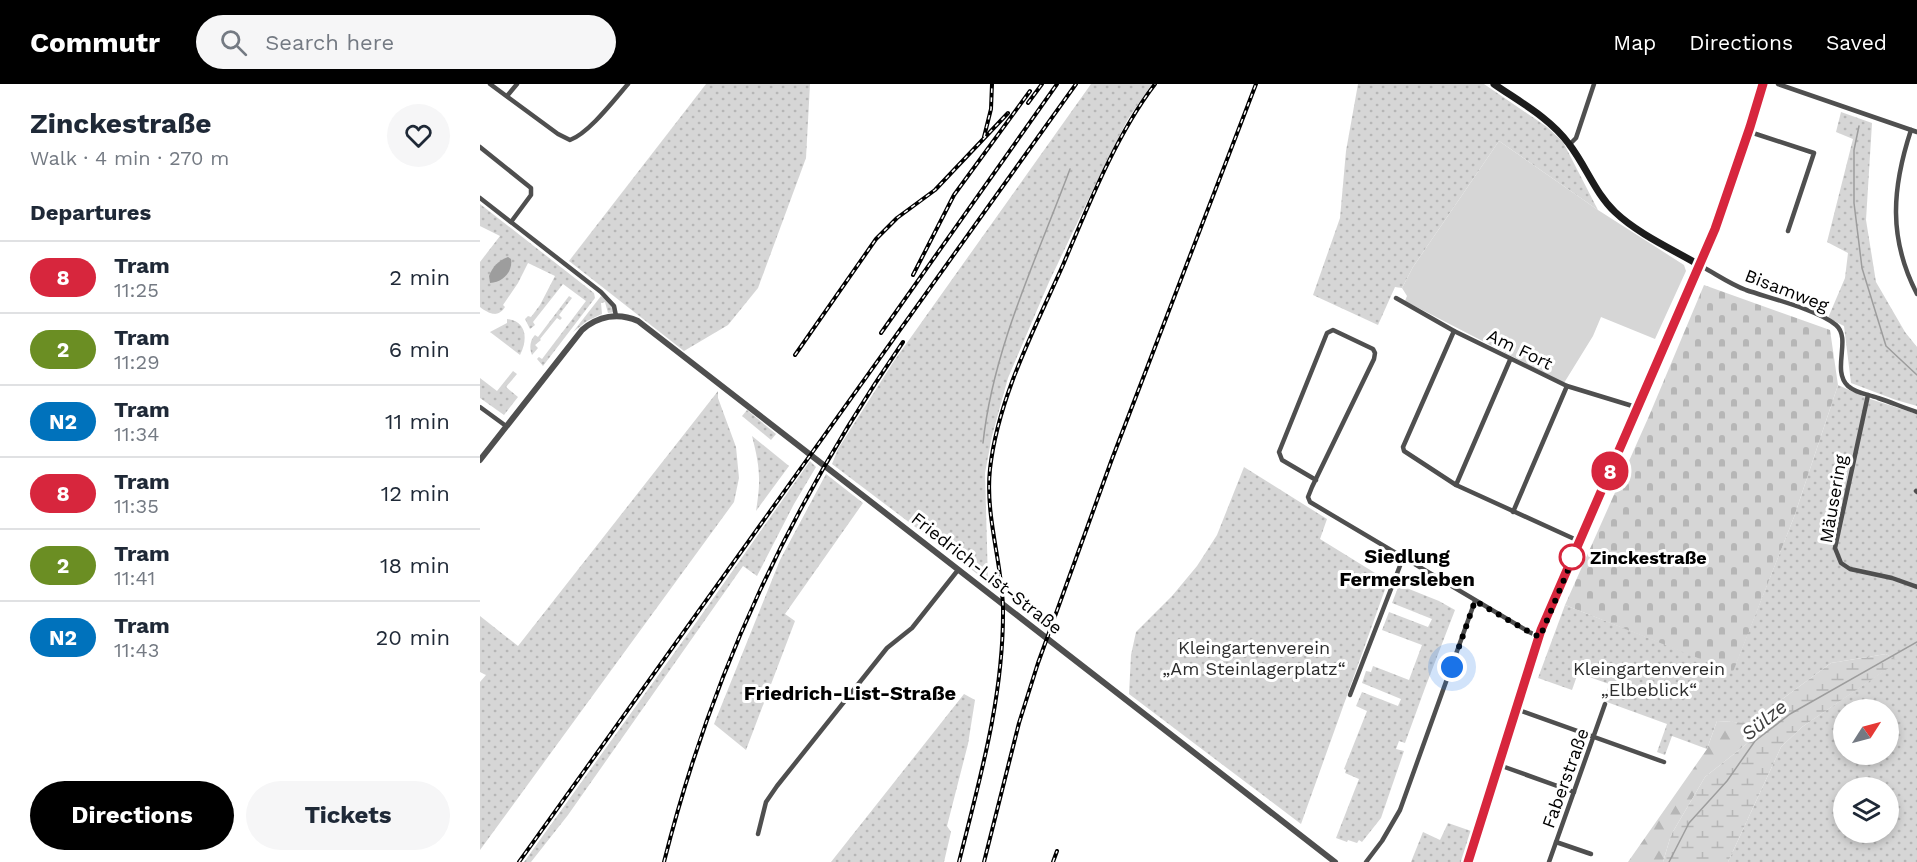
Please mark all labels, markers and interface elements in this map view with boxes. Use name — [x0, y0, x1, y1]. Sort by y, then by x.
search box — [196, 15, 616, 69]
text: Commutr — [30, 26, 160, 59]
icon: search — [217, 26, 250, 59]
text: Search here — [265, 30, 394, 55]
text: Map — [1613, 30, 1656, 55]
text: Directions — [1689, 30, 1793, 55]
text: Saved — [1826, 30, 1887, 55]
button: heart — [387, 104, 450, 167]
text: Zinckestraße — [30, 107, 212, 140]
text: Walk · 4 min · 270 m — [30, 146, 229, 170]
text: Departures — [30, 200, 151, 225]
text: Tram — [114, 253, 170, 278]
street label: Bisamweg — [1742, 264, 1832, 316]
text: 8 — [56, 265, 70, 290]
text: 2 min — [389, 265, 450, 290]
text: 11:25 — [114, 278, 159, 302]
street label: Am Fort — [1484, 324, 1557, 374]
text: Tram — [114, 325, 170, 350]
text: 2 — [57, 337, 69, 362]
text: 6 min — [389, 337, 450, 362]
text: 11:29 — [114, 350, 160, 374]
text: Tram — [114, 397, 170, 422]
text: N2 — [49, 409, 77, 434]
text: 11 min — [385, 409, 450, 434]
text: 11:34 — [114, 422, 159, 446]
line badge: 8 — [1590, 452, 1630, 490]
street label: Mäusering — [1815, 453, 1851, 545]
text: 8 — [1603, 459, 1617, 484]
text: Tram — [114, 469, 170, 494]
text: 8 — [56, 481, 70, 506]
text: 12 min — [381, 481, 450, 506]
text: 11:35 — [114, 494, 159, 518]
street label: Friedrich-List-Straße — [907, 508, 1067, 638]
text: Tram — [114, 541, 170, 566]
district label: Siedlung Fermersleben — [1339, 544, 1475, 591]
marker: Zinckestraße — [1559, 544, 1585, 570]
place label: Zinckestraße — [1590, 547, 1707, 568]
text: 2 — [57, 553, 69, 578]
text: 18 min — [380, 553, 450, 578]
text: 11:41 — [114, 566, 155, 590]
text: Tram — [114, 613, 170, 638]
text: N2 — [49, 625, 77, 650]
text: 20 min — [376, 625, 450, 650]
park label: Kleingartenverein „Am Steinlagerplatz“ — [1162, 637, 1346, 679]
text: 11:43 — [114, 638, 159, 662]
your location — [1437, 652, 1467, 682]
park label: Kleingartenverein „Elbeblick“ — [1573, 658, 1725, 700]
district label: Friedrich-List-Straße — [744, 681, 956, 705]
water label: Sülze — [1736, 694, 1792, 746]
north arrow — [1833, 699, 1899, 765]
map controls — [1833, 699, 1899, 843]
street label: Faberstraße — [1537, 725, 1593, 831]
button: layers — [1833, 777, 1899, 843]
button: Directions — [30, 781, 234, 850]
button: Tickets — [246, 781, 450, 850]

